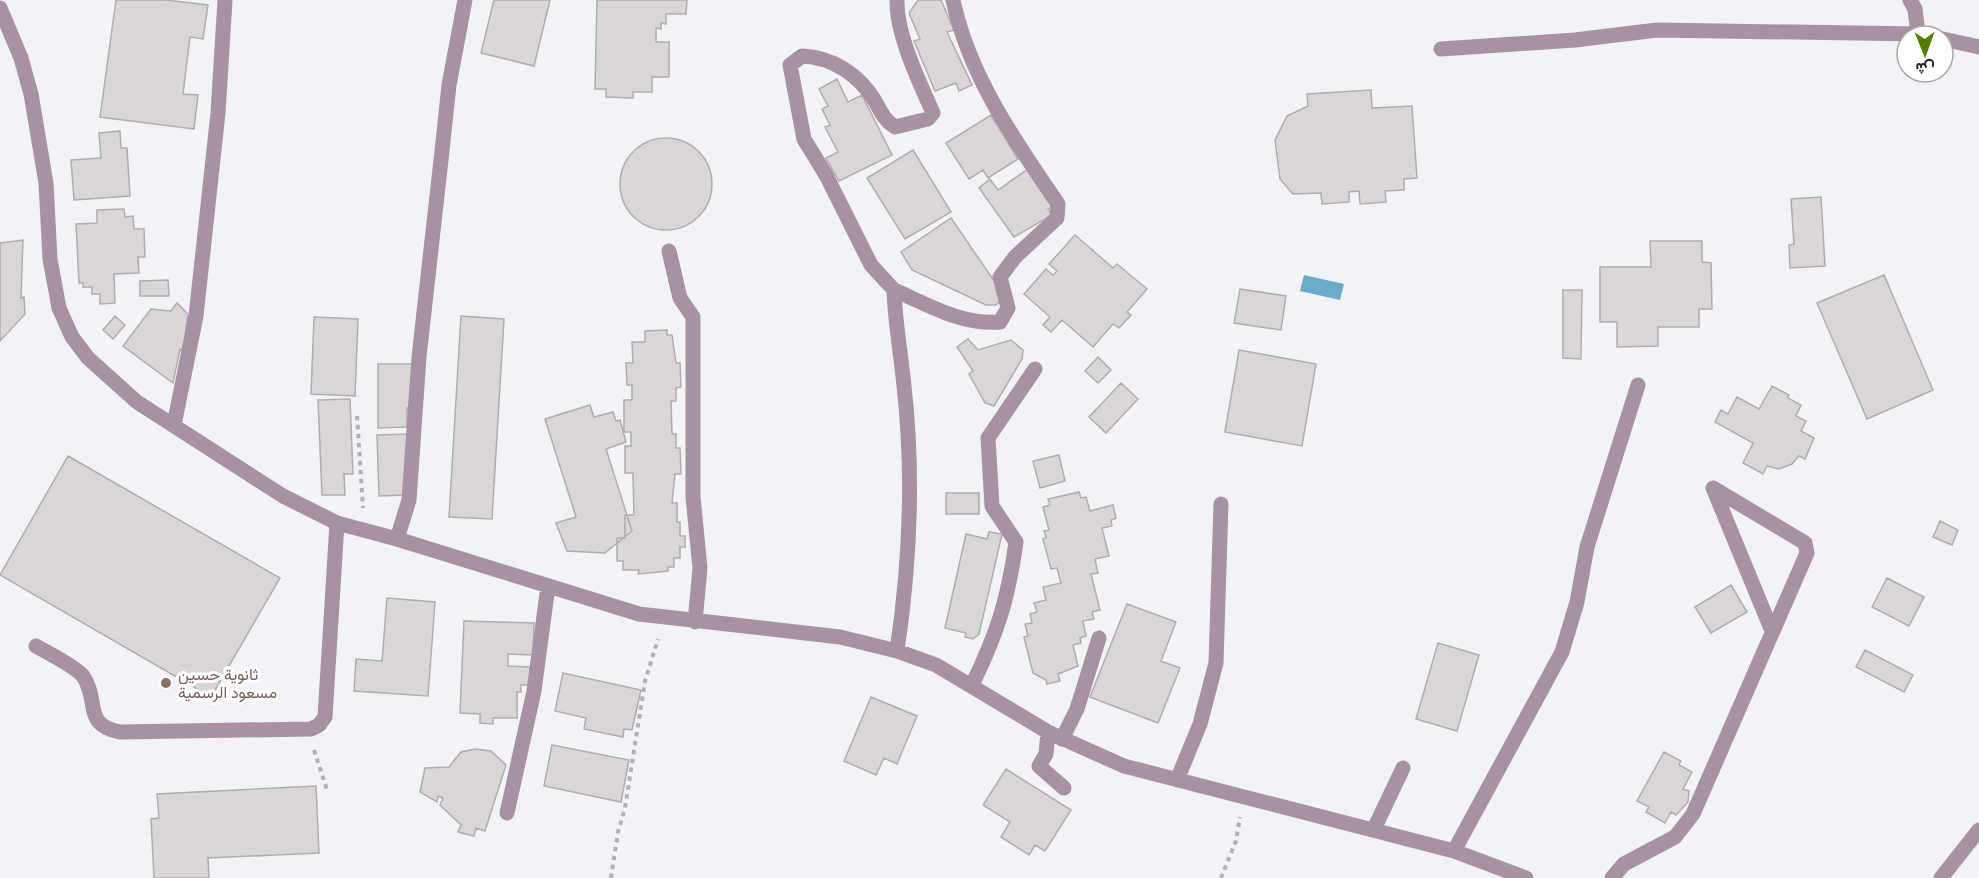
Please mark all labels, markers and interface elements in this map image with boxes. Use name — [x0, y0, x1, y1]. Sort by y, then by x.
north arrow — [1895, 24, 1955, 84]
text: ش — [1915, 59, 1935, 78]
place label: ثانوية حسين مسعود الرسمية — [178, 665, 277, 703]
marker: ثانوية حسين مسعود الرسمية — [159, 676, 173, 690]

